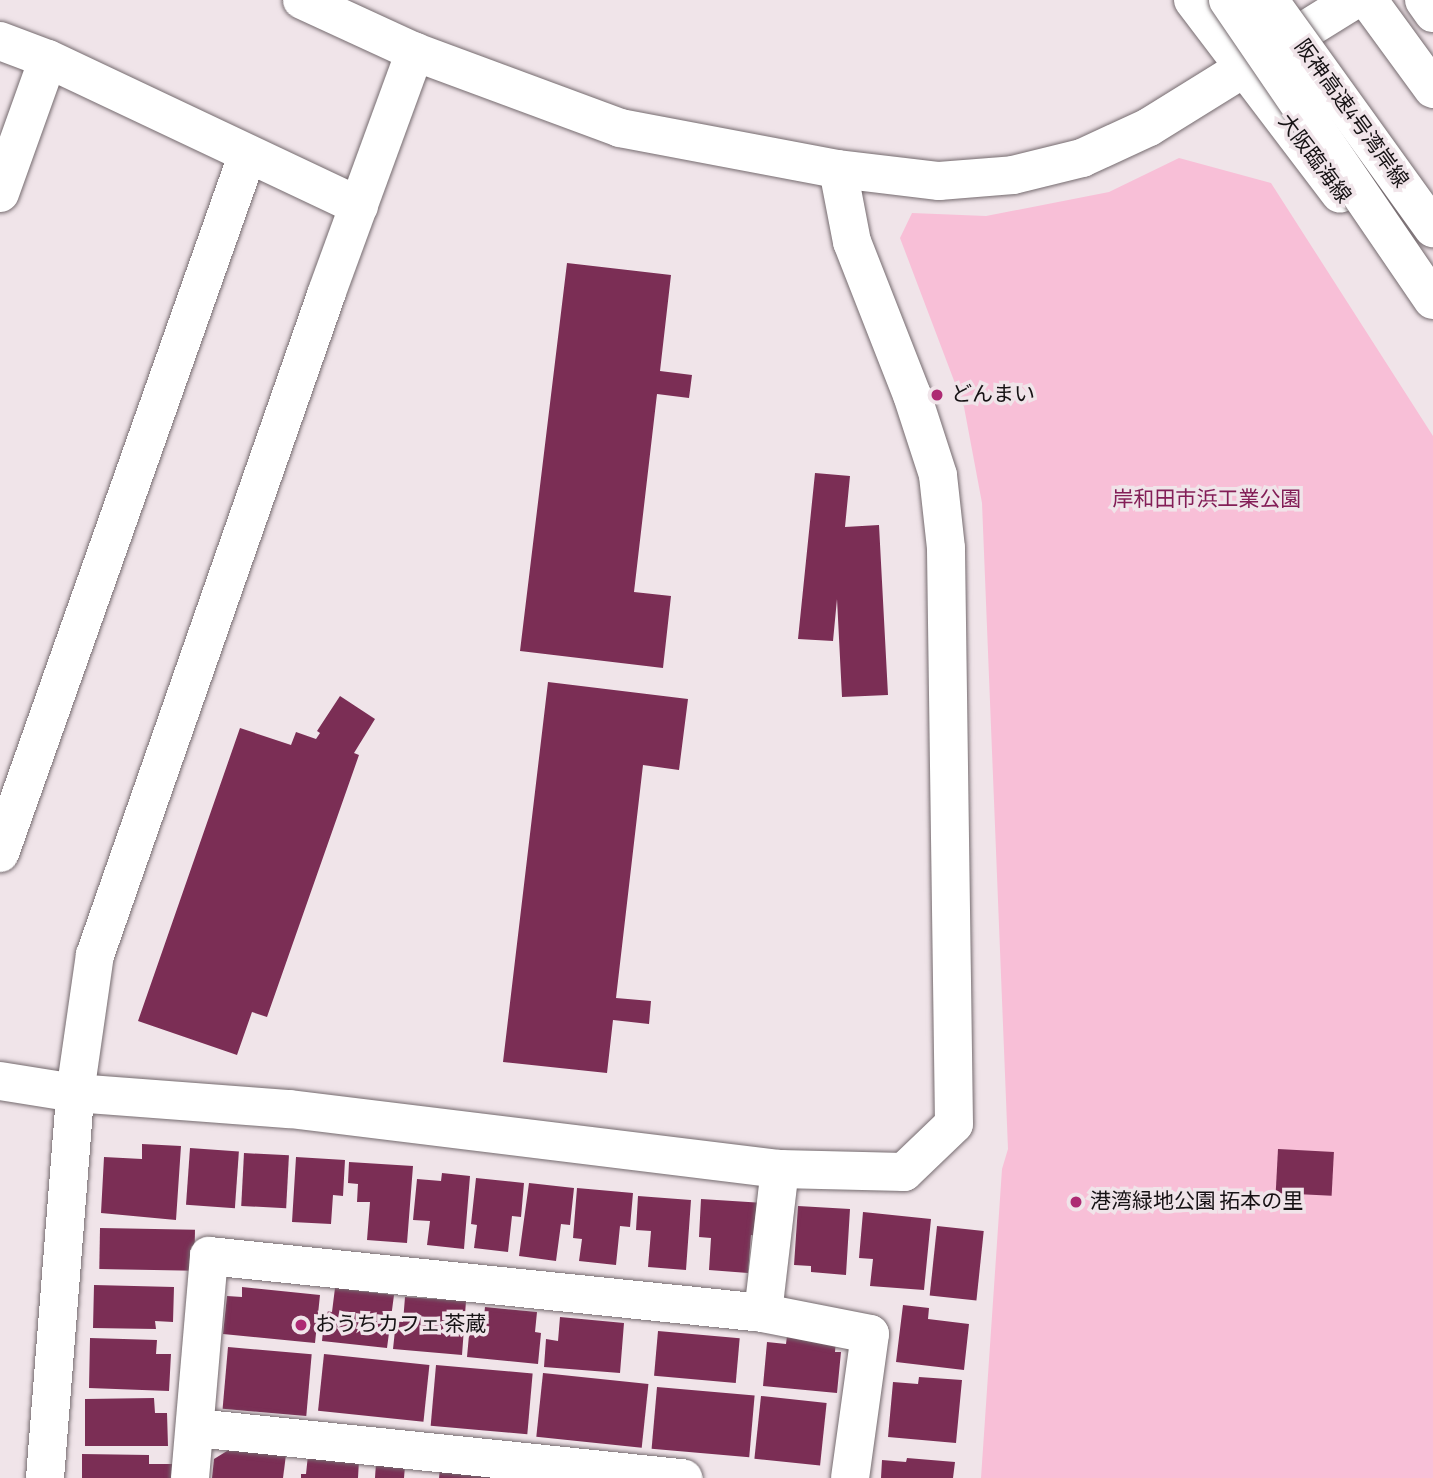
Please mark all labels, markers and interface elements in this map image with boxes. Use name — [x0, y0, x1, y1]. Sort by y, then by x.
street label: 阪神高速4号湾岸線 — [1289, 35, 1413, 193]
street label: 大阪臨海線 — [1272, 109, 1356, 209]
place label: どんまい — [951, 382, 1035, 408]
marker: どんまい — [929, 387, 945, 403]
park label: 岸和田市浜工業公園 — [1113, 487, 1301, 513]
place label: 港湾緑地公園 拓本の里 — [1090, 1189, 1303, 1215]
marker: 港湾緑地公園 拓本の里 — [1068, 1194, 1084, 1210]
place label: おうちカフェ 茶蔵 — [315, 1312, 486, 1338]
marker: おうちカフェ 茶蔵 — [293, 1317, 309, 1333]

